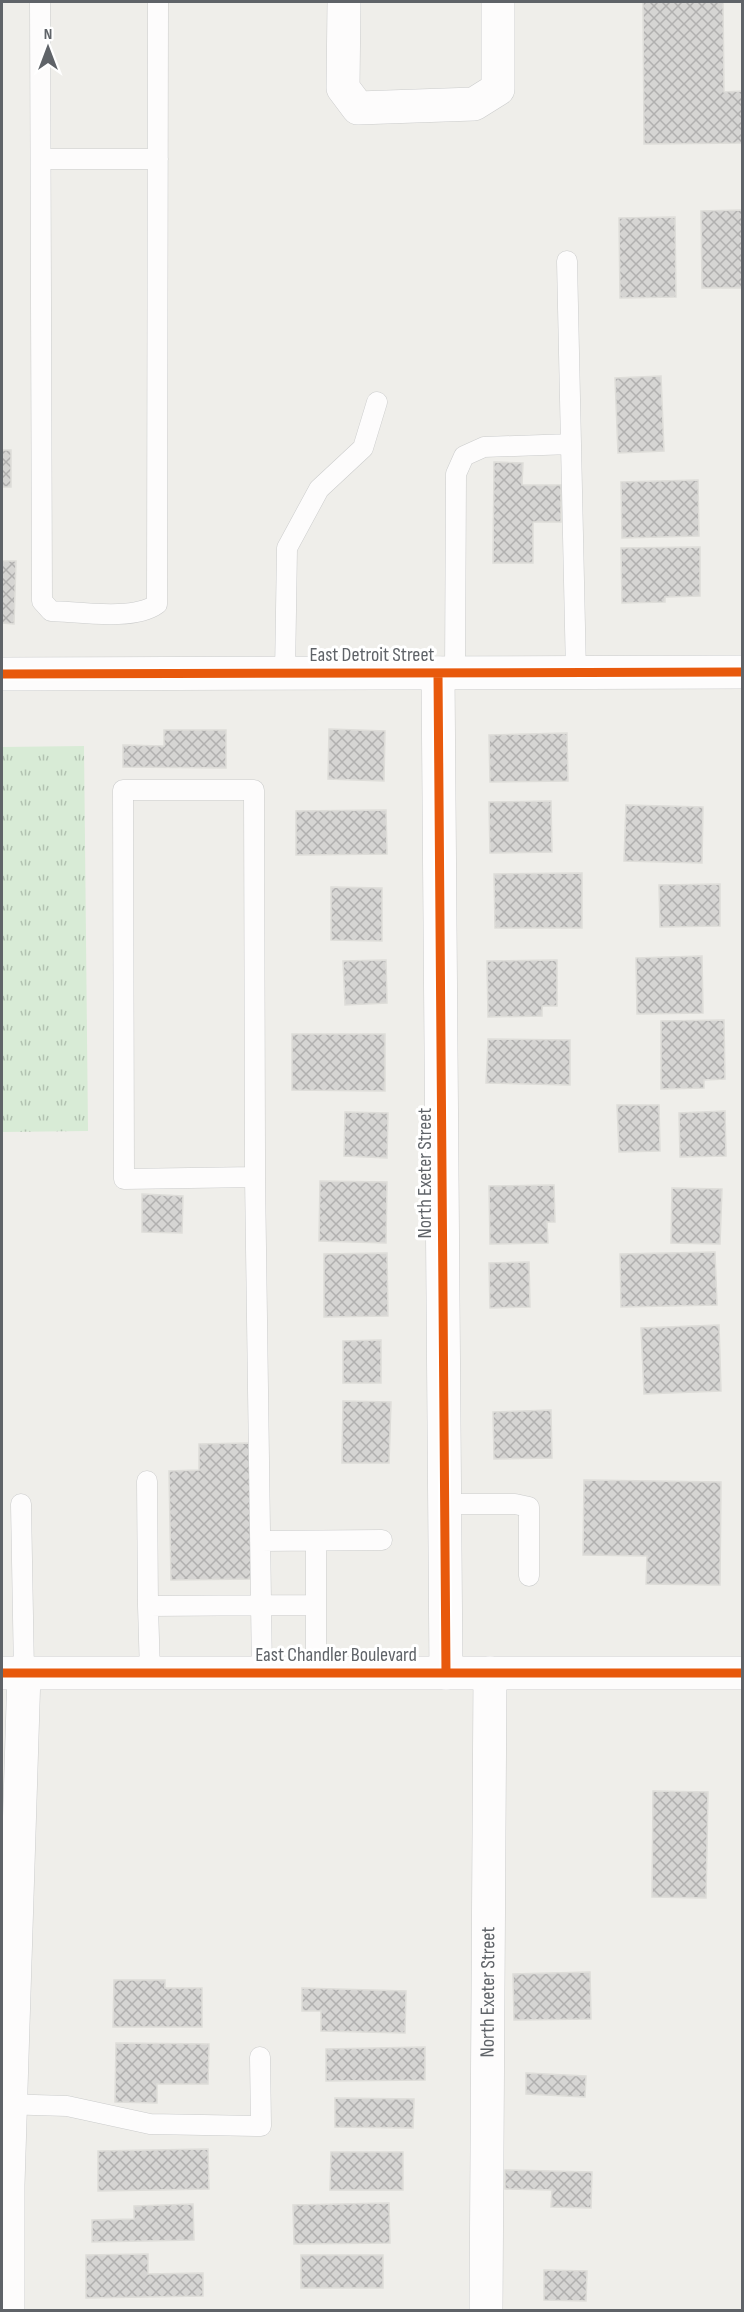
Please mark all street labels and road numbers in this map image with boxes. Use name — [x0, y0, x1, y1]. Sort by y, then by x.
street label: East Detroit Street — [310, 643, 434, 667]
street label: North Exeter Street — [413, 1108, 437, 1238]
street label: East Chandler Boulevard — [255, 1643, 417, 1667]
street label: North Exeter Street — [476, 1926, 500, 2058]

